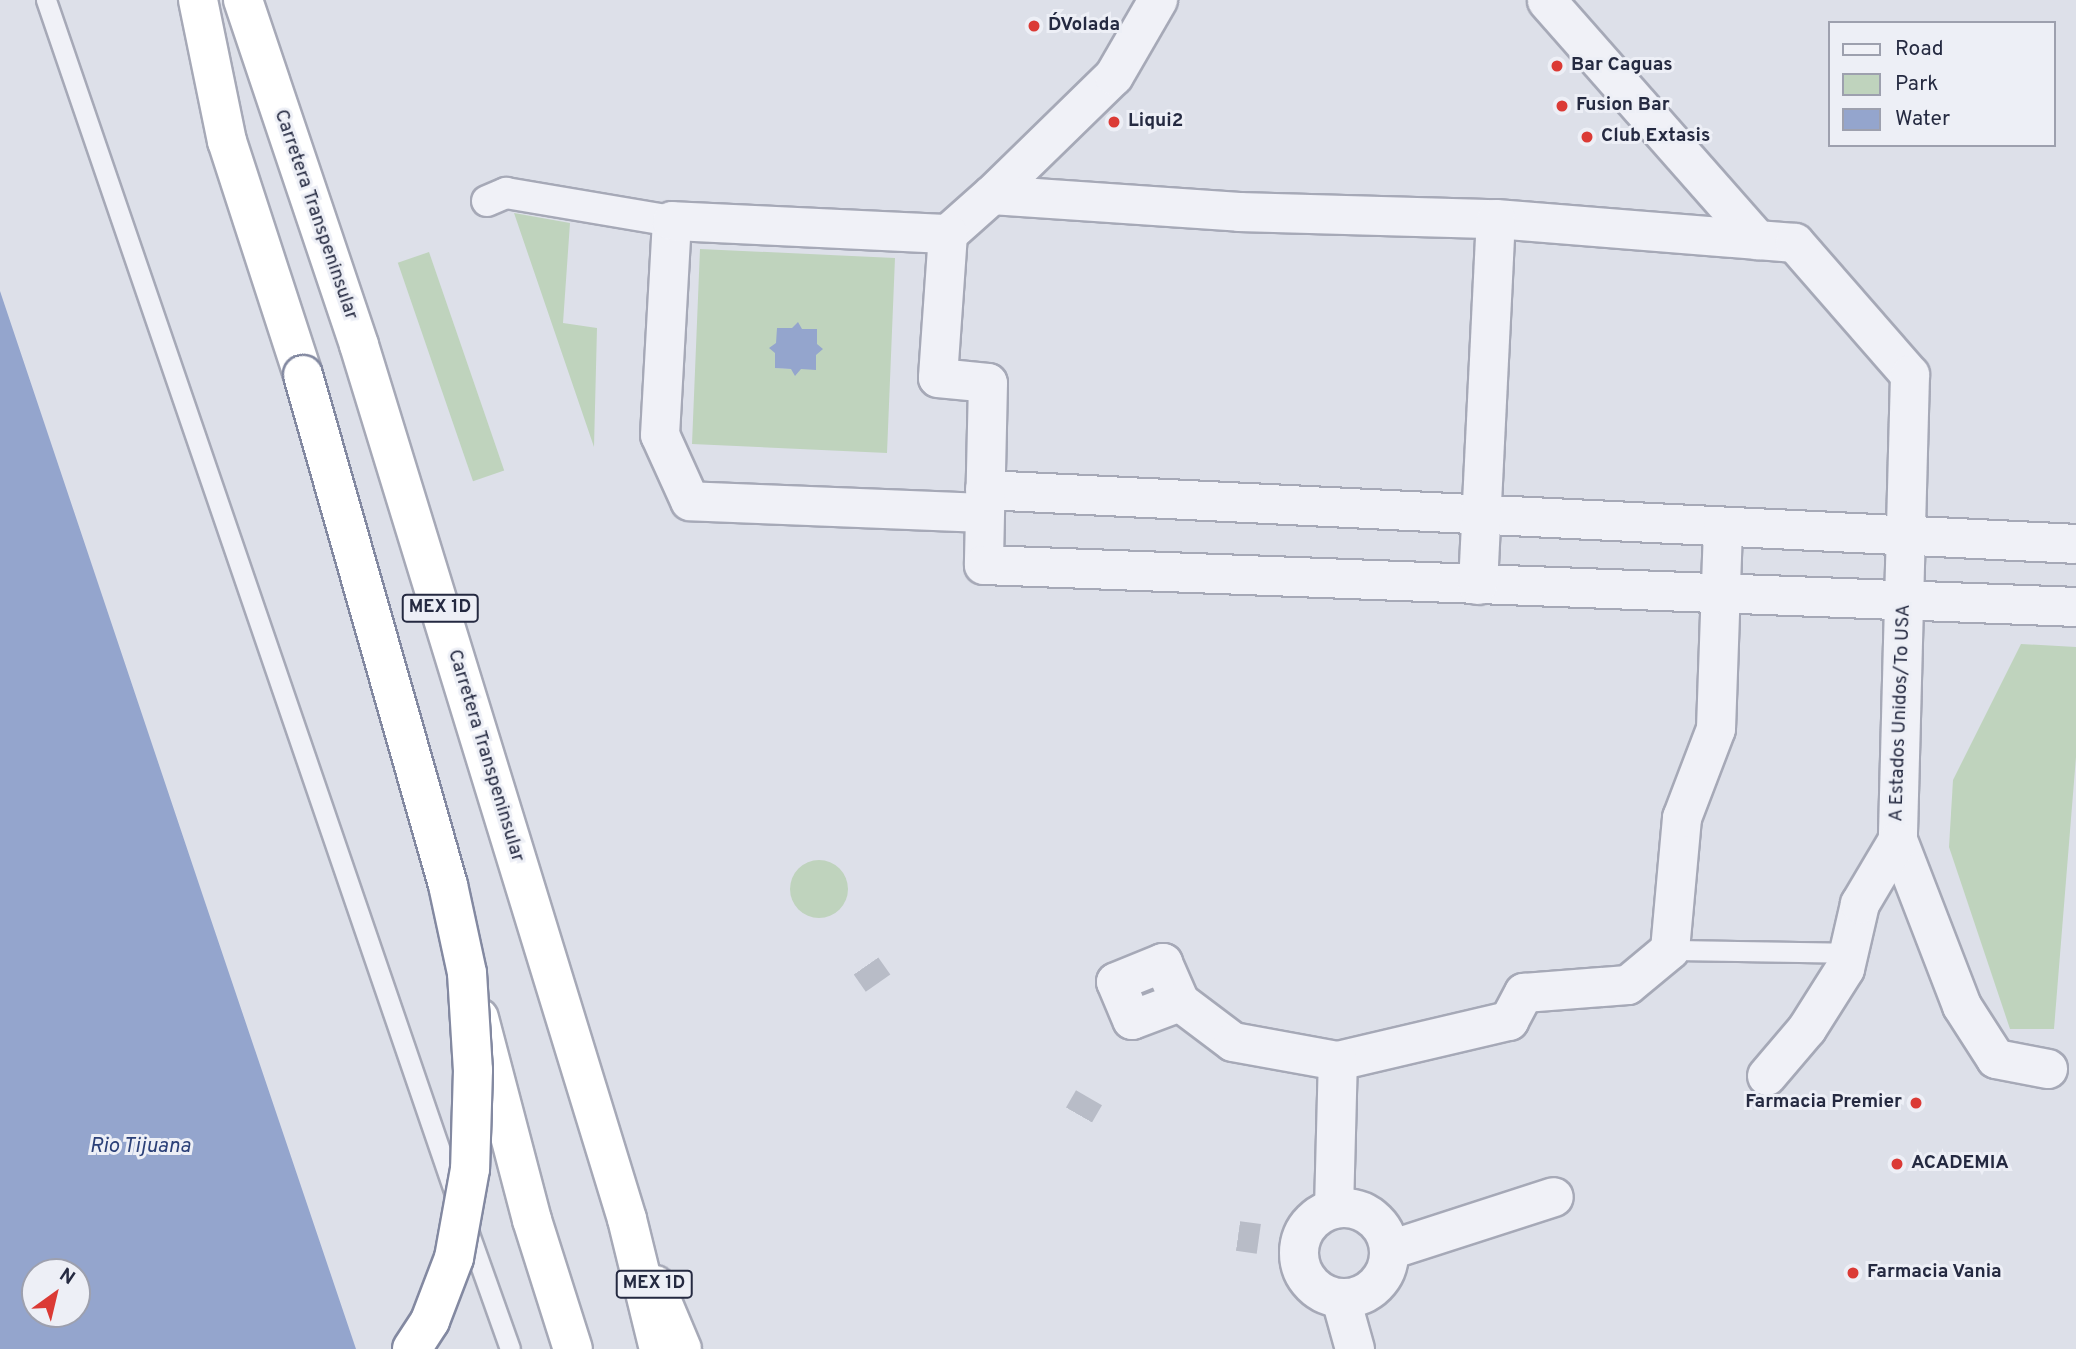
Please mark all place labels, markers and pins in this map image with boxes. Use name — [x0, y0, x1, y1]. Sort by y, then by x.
place label: D´Volada — [1048, 15, 1120, 37]
marker: D´Volada — [1026, 18, 1042, 34]
place label: Bar Caguas — [1571, 55, 1673, 77]
marker: Bar Caguas — [1549, 58, 1565, 74]
place label: Fusion Bar — [1576, 95, 1670, 117]
marker: Fusion Bar — [1554, 98, 1570, 114]
place label: Liqui2 — [1128, 111, 1183, 133]
marker: Liqui2 — [1106, 114, 1122, 130]
place label: Club Extasis — [1601, 126, 1710, 148]
marker: Club Extasis — [1579, 129, 1595, 145]
place label: Farmacia Premier — [1745, 1092, 1902, 1114]
marker: Farmacia Premier — [1908, 1095, 1924, 1111]
place label: ACADEMIA — [1911, 1153, 2009, 1175]
marker: ACADEMIA — [1889, 1156, 1905, 1172]
place label: Farmacia Vania — [1867, 1262, 2002, 1284]
marker: Farmacia Vania — [1845, 1265, 1861, 1281]

